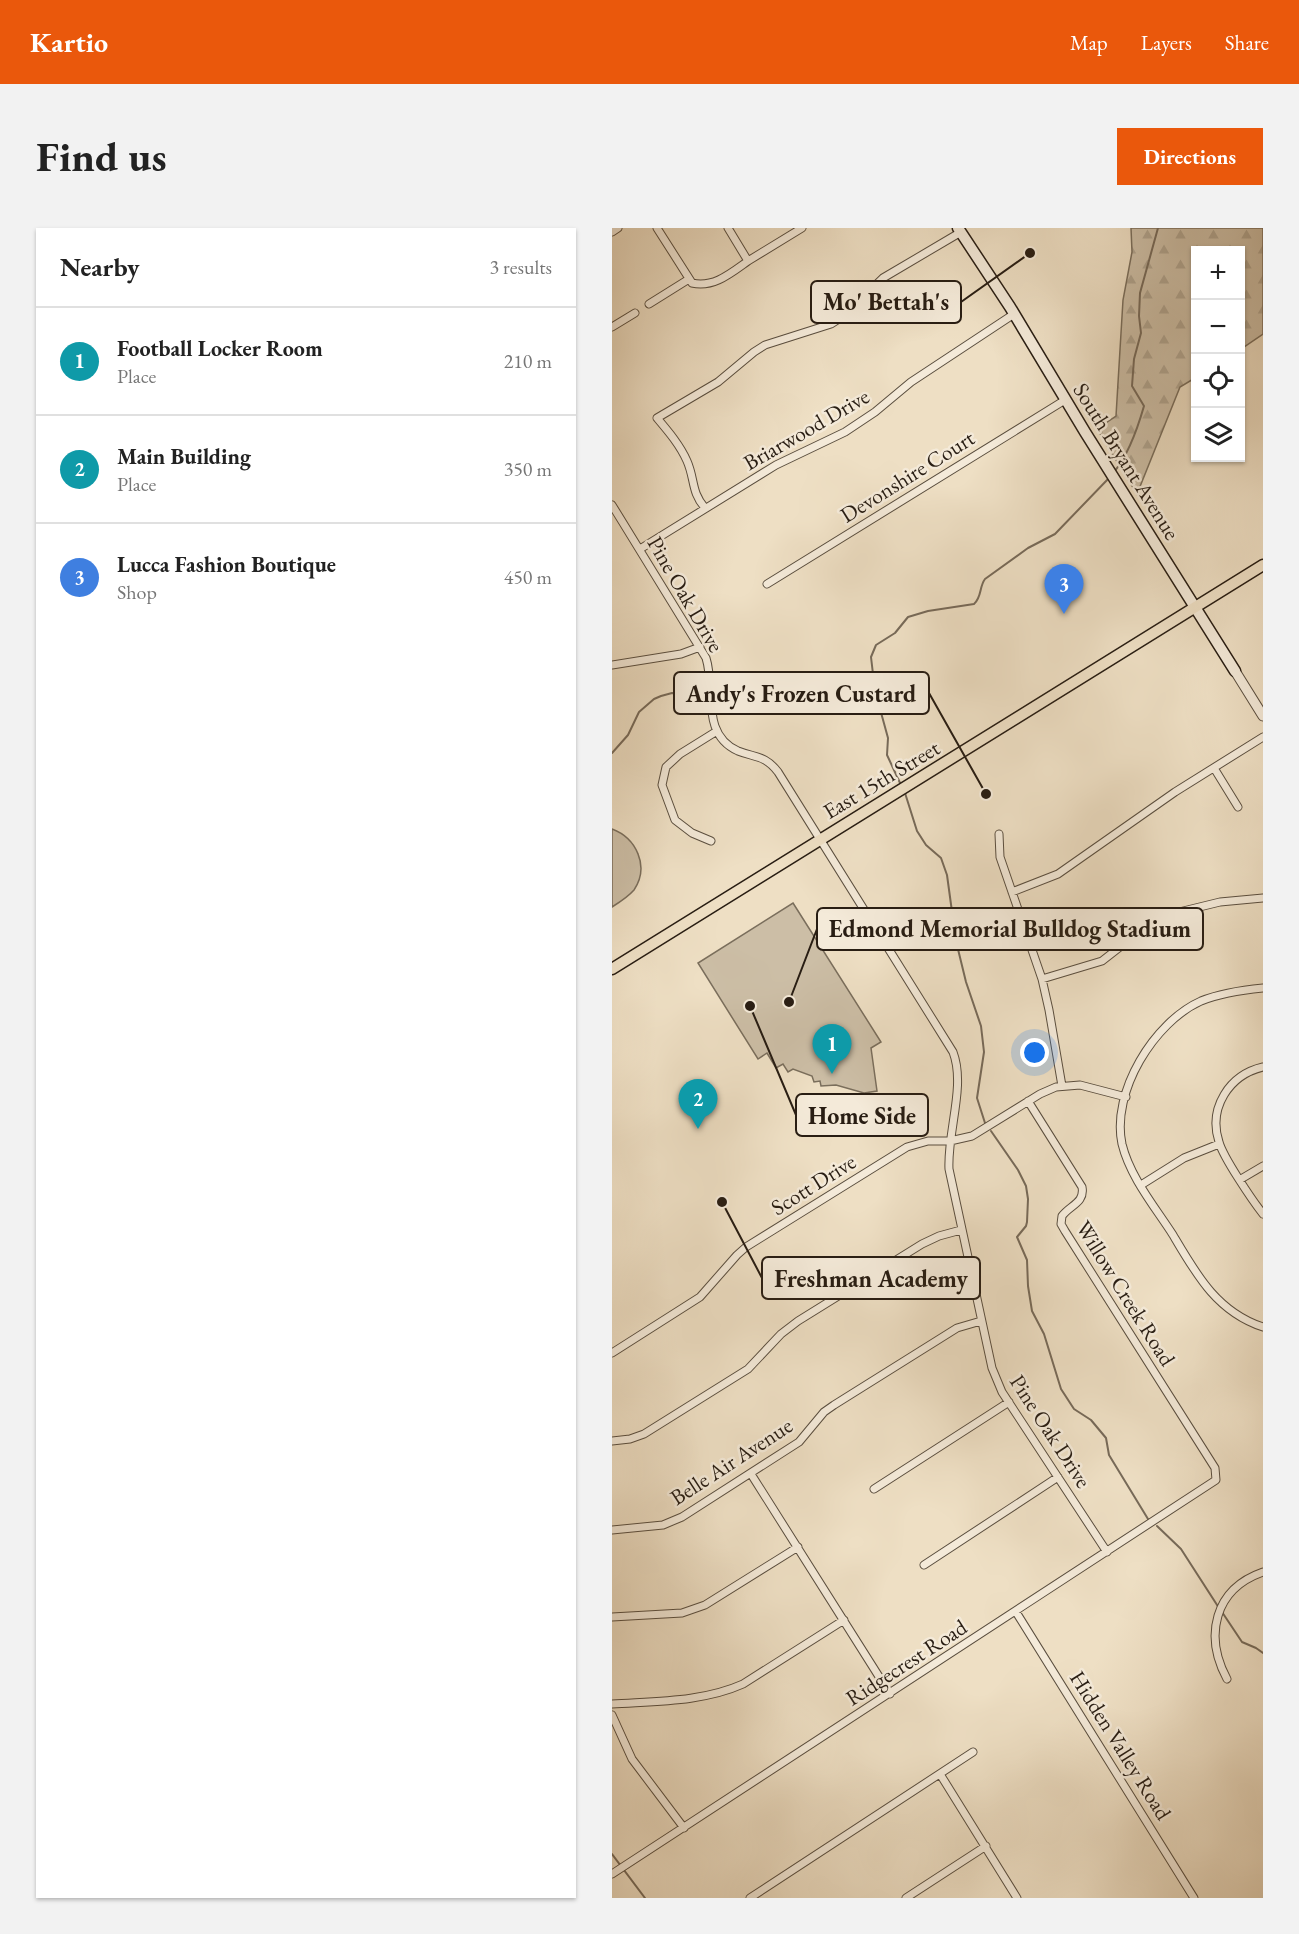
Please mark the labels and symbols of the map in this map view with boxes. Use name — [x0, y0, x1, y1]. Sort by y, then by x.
callout: Mo' Bettah's — [811, 281, 961, 323]
text: Mo' Bettah's — [823, 286, 949, 317]
street label: South Bryant Avenue — [1067, 377, 1187, 546]
street label: Briarwood Drive — [738, 382, 875, 477]
street label: Devonshire Court — [835, 423, 980, 529]
street label: Pine Oak Drive — [641, 531, 731, 658]
pin: 3 — [1044, 564, 1084, 614]
callout: Andy's Frozen Custard — [674, 672, 929, 714]
text: Andy's Frozen Custard — [685, 678, 917, 710]
street label: East 15th Street — [818, 733, 945, 826]
callout: Edmond Memorial Bulldog Stadium — [817, 908, 1203, 950]
text: Edmond Memorial Bulldog Stadium — [829, 913, 1191, 945]
pin: 1 — [812, 1024, 852, 1074]
your location — [1020, 1038, 1049, 1067]
pin: 2 — [678, 1080, 718, 1129]
callout: Home Side — [796, 1094, 928, 1136]
text: Home Side — [808, 1100, 916, 1131]
street label: Scott Drive — [765, 1147, 862, 1222]
street label: Willow Creek Road — [1069, 1215, 1182, 1372]
callout: Freshman Academy — [762, 1257, 980, 1299]
text: Freshman Academy — [774, 1263, 968, 1295]
street label: Pine Oak Drive — [1003, 1369, 1098, 1494]
street label: Belle Air Avenue — [664, 1411, 798, 1512]
street label: Ridgecrest Road — [840, 1612, 973, 1712]
street label: Hidden Valley Road — [1063, 1665, 1179, 1826]

